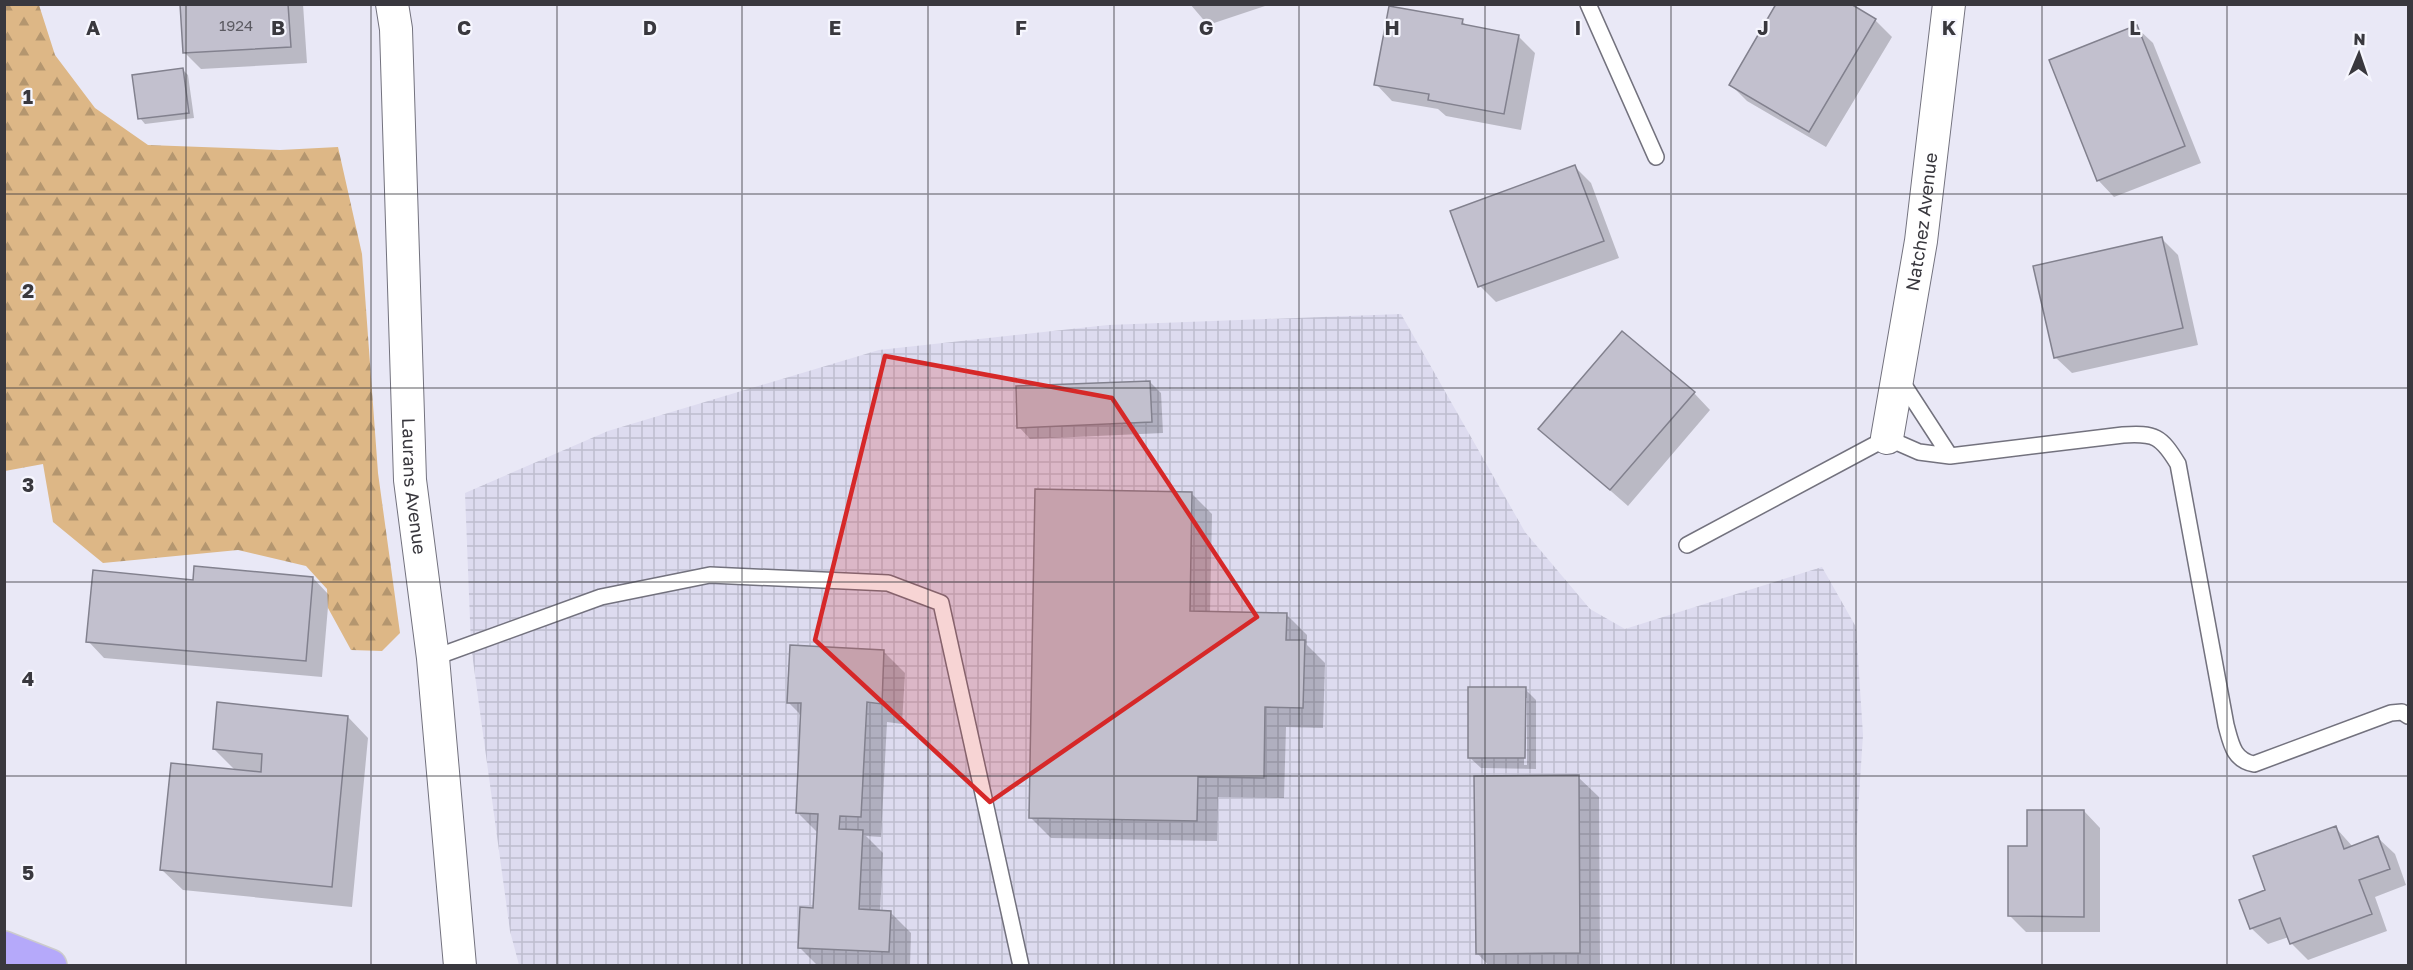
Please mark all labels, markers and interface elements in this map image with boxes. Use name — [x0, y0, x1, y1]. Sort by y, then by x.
text: A — [86, 15, 100, 39]
text: B — [271, 15, 285, 39]
text: C — [457, 15, 471, 39]
text: D — [643, 15, 657, 39]
text: E — [829, 15, 841, 39]
text: F — [1015, 15, 1027, 39]
text: G — [1199, 15, 1213, 39]
text: H — [1384, 15, 1400, 39]
text: I — [1575, 15, 1581, 39]
text: J — [1757, 15, 1769, 39]
text: K — [1942, 15, 1957, 39]
text: L — [2129, 15, 2141, 39]
house number: 1924 — [219, 16, 253, 34]
north arrow — [2329, 24, 2389, 84]
text: N — [2353, 29, 2366, 49]
text: 1 — [23, 84, 33, 108]
street label: Natchez Avenue — [1901, 151, 1941, 293]
text: 2 — [22, 278, 34, 302]
street label: Laurans Avenue — [398, 417, 432, 556]
text: 3 — [22, 472, 34, 496]
text: 4 — [22, 666, 34, 690]
text: 5 — [22, 860, 34, 884]

